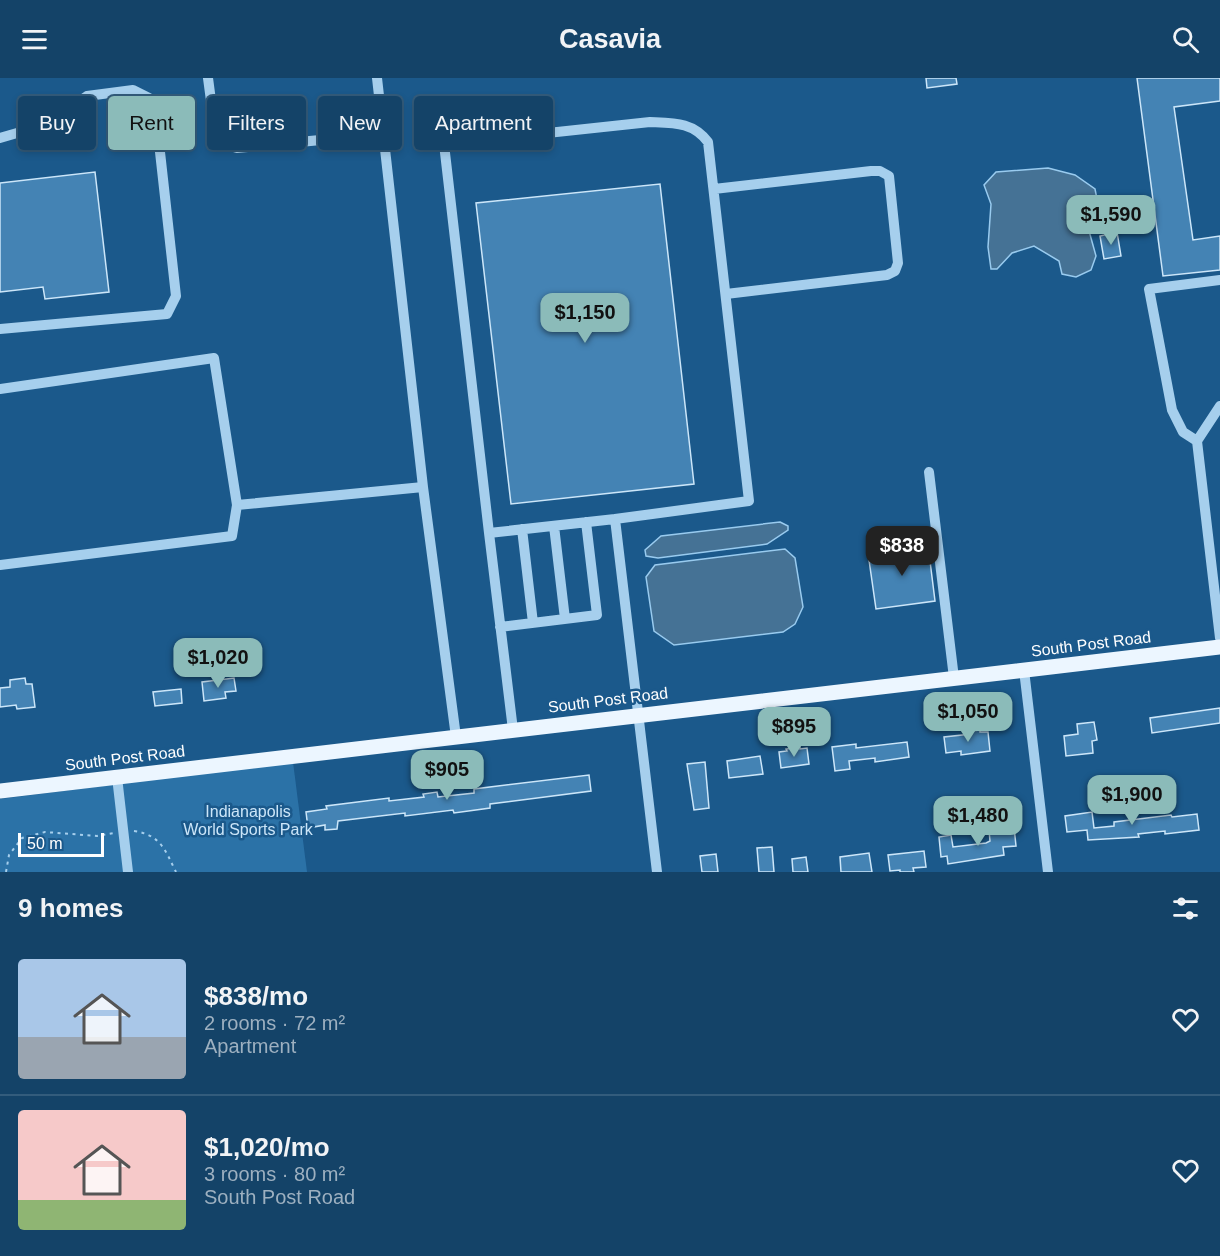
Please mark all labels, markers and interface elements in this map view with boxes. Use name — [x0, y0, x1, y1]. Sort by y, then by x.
icon: menu — [18, 23, 51, 56]
icon: search — [1169, 23, 1202, 56]
text: Casavia — [559, 24, 661, 54]
chip: Buy — [18, 96, 96, 150]
chip: Rent — [108, 96, 195, 150]
chip: Filters — [207, 96, 306, 150]
chip: New — [318, 96, 402, 150]
chip: Apartment — [414, 96, 553, 150]
pin: $1,590 — [1062, 195, 1160, 246]
text: $1,590 — [1080, 203, 1142, 225]
pin: $1,150 — [536, 293, 634, 344]
text: $1,150 — [554, 301, 616, 323]
pin: $838 — [866, 526, 938, 577]
text: $838 — [880, 534, 924, 556]
street label: South Post Road — [1030, 628, 1152, 660]
pin: $1,020 — [169, 638, 267, 689]
text: $1,020 — [187, 646, 249, 668]
street label: South Post Road — [547, 684, 669, 716]
pin: $1,050 — [919, 692, 1017, 743]
text: $1,050 — [937, 700, 999, 722]
pin: $895 — [758, 707, 830, 758]
text: $895 — [772, 715, 816, 737]
street label: South Post Road — [64, 742, 186, 774]
pin: $905 — [411, 750, 483, 801]
text: $905 — [425, 758, 469, 780]
pin: $1,900 — [1083, 775, 1181, 826]
text: $1,900 — [1101, 783, 1163, 805]
pin: $1,480 — [929, 796, 1027, 847]
park label: Indianapolis World Sports Park — [183, 803, 314, 838]
text: $1,480 — [947, 804, 1009, 826]
scale bar — [18, 830, 104, 858]
text: 50 m — [27, 835, 63, 852]
icon: filters — [1169, 892, 1202, 925]
text: 9 homes — [18, 893, 124, 923]
text: $838/mo — [204, 981, 308, 1011]
icon: home — [66, 983, 138, 1055]
icon: heart — [1169, 1003, 1202, 1036]
text: 2 rooms · 72 m² — [204, 1012, 345, 1034]
text: Apartment — [204, 1035, 296, 1057]
text: $1,020/mo — [204, 1132, 330, 1162]
icon: home — [66, 1134, 138, 1206]
icon: heart — [1169, 1154, 1202, 1187]
text: 3 rooms · 80 m² — [204, 1163, 345, 1185]
text: South Post Road — [204, 1186, 355, 1208]

